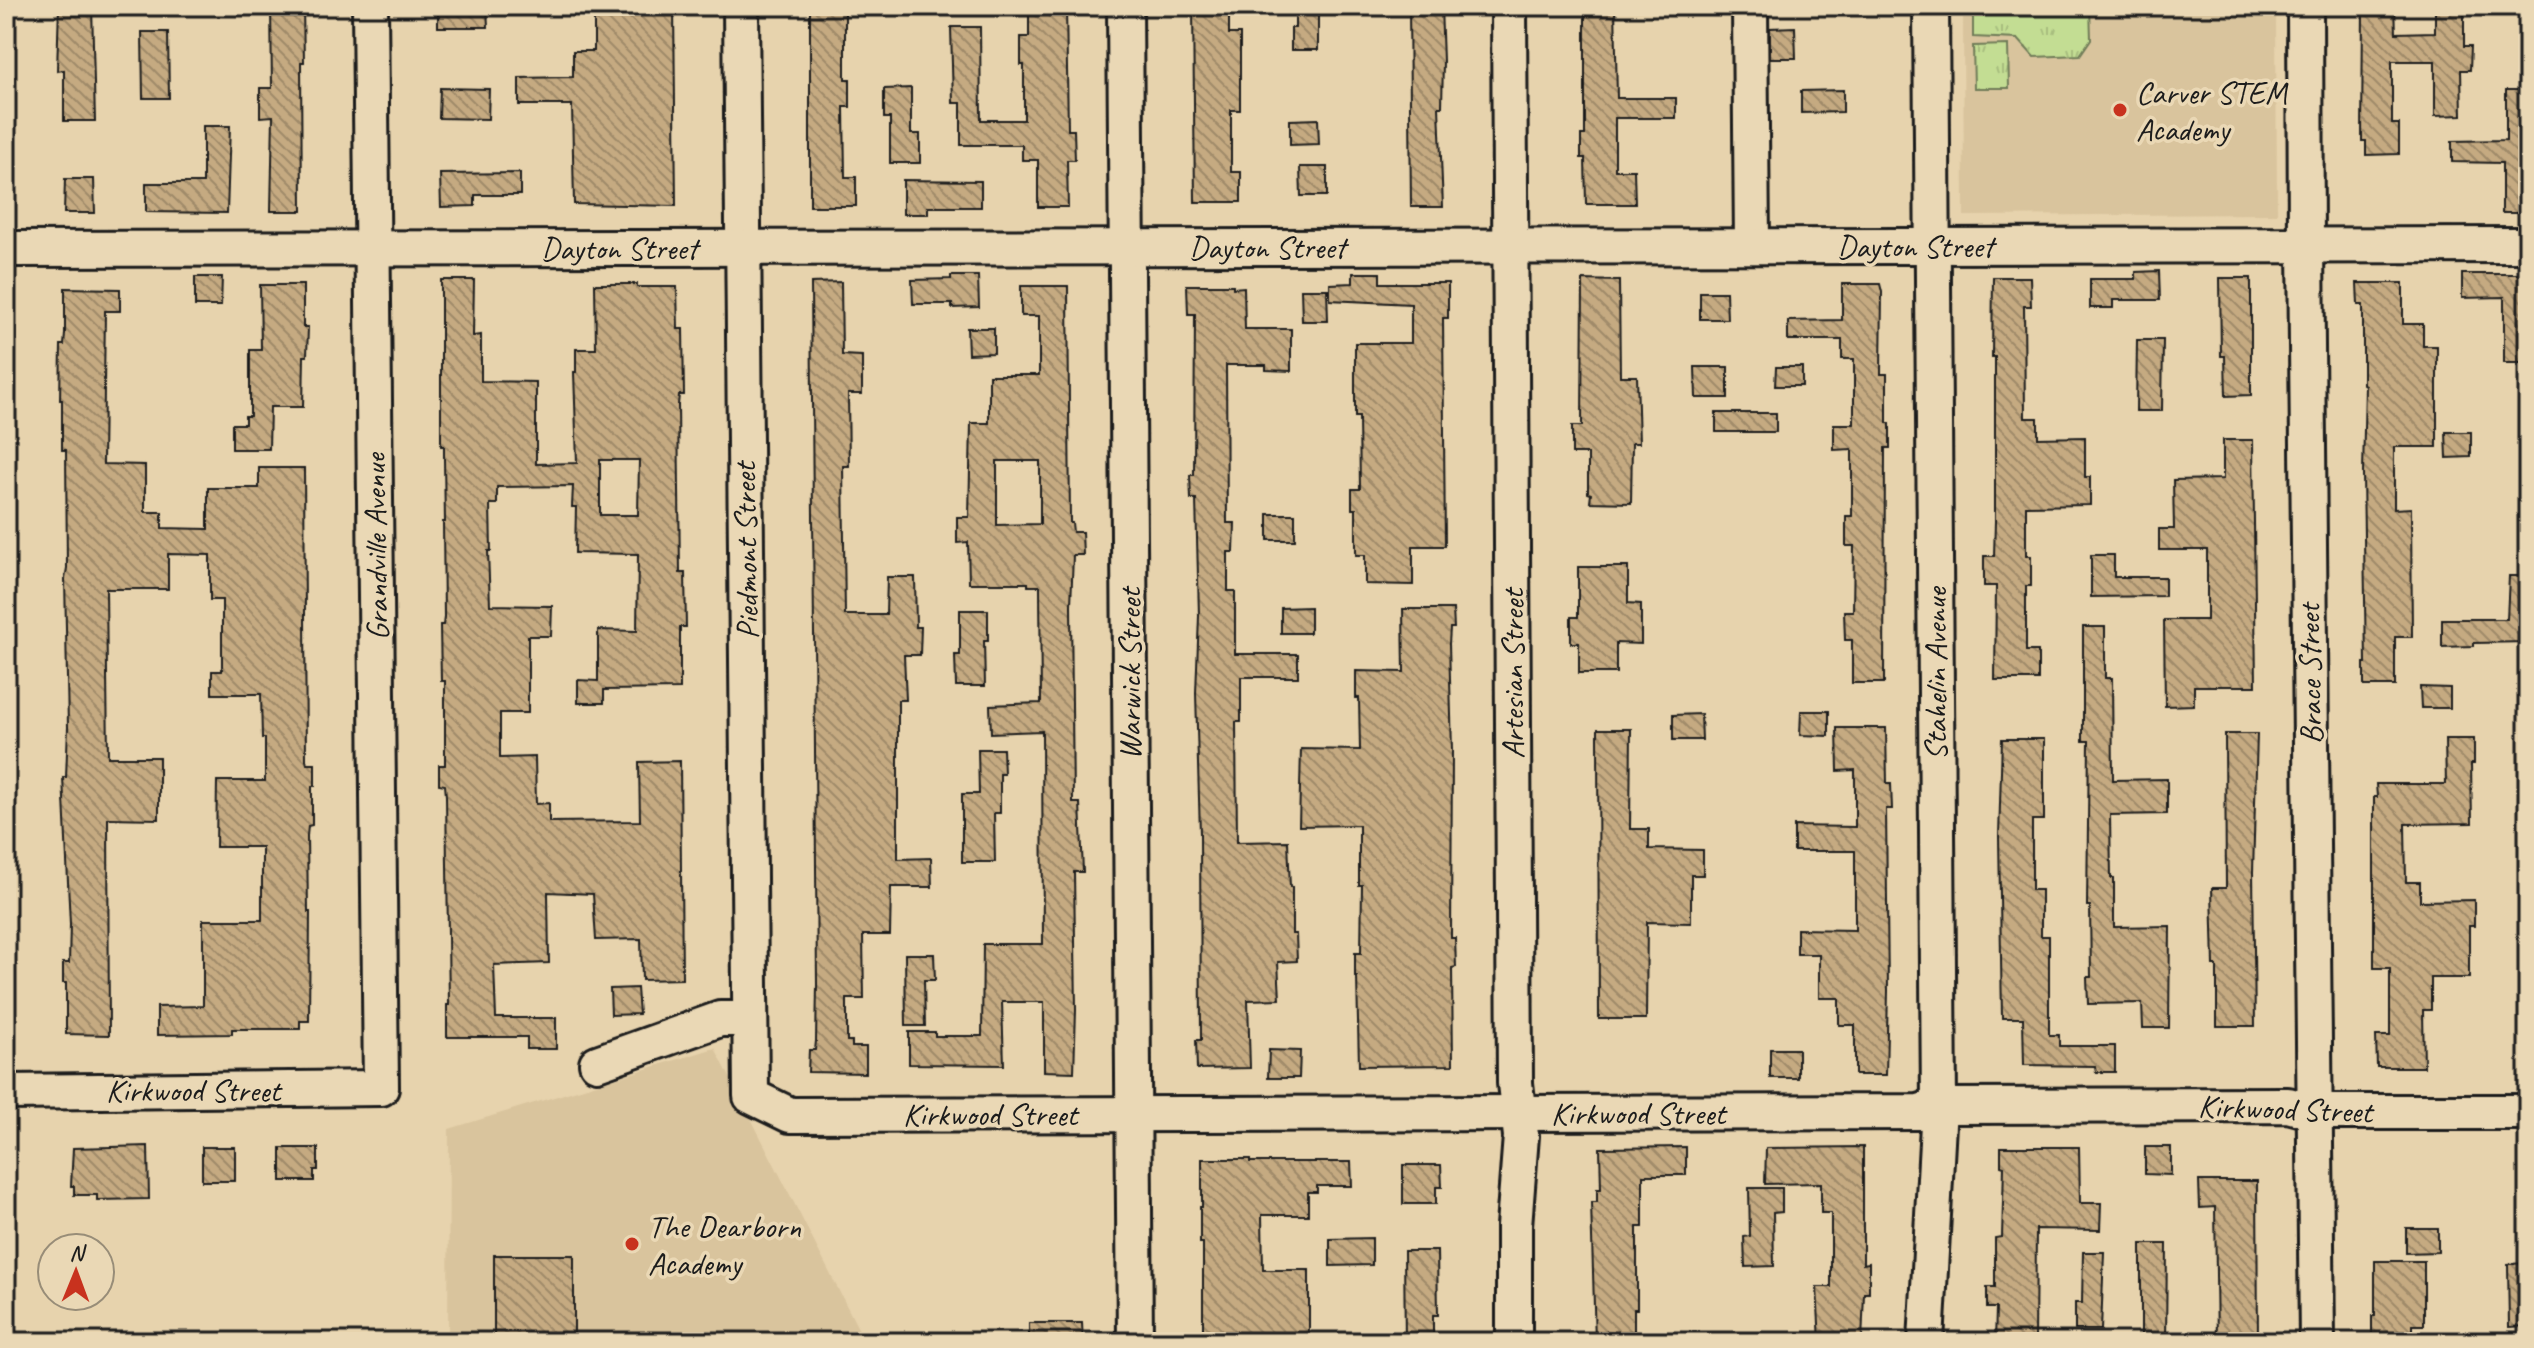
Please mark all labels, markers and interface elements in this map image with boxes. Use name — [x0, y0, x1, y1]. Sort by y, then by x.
place label: Carver STEM Academy — [2136, 72, 2289, 150]
marker: Carver STEM Academy — [2111, 101, 2129, 119]
street label: Dayton Street — [1837, 226, 1998, 267]
street label: Dayton Street — [1189, 227, 1350, 268]
street label: Dayton Street — [541, 228, 702, 269]
street label: Grandville Avenue — [354, 451, 398, 641]
street label: Piedmont Street — [724, 459, 768, 640]
street label: Warwick Street — [1109, 585, 1150, 760]
street label: Stahelin Avenue — [1915, 585, 1956, 760]
street label: Artesian Street — [1492, 586, 1533, 759]
street label: Brace Street — [2288, 600, 2332, 745]
street label: Kirkwood Street — [106, 1070, 283, 1111]
street label: Kirkwood Street — [2197, 1085, 2376, 1133]
street label: Kirkwood Street — [1551, 1093, 1728, 1134]
street label: Kirkwood Street — [903, 1094, 1080, 1135]
place label: The Dearborn Academy — [648, 1206, 802, 1284]
north arrow — [36, 1232, 116, 1312]
marker: The Dearborn Academy — [623, 1235, 641, 1253]
text: N — [69, 1239, 87, 1267]

